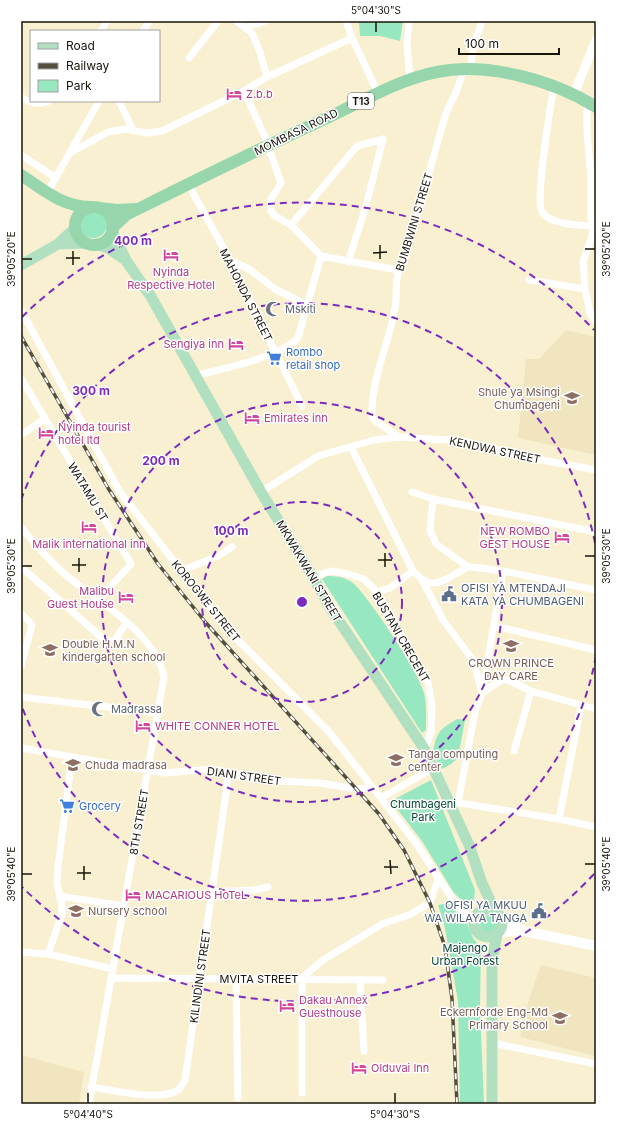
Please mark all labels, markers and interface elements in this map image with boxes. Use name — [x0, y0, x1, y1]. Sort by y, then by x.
text: 5°04'30"S — [351, 4, 401, 16]
legend — [30, 30, 160, 102]
scale bar — [459, 30, 559, 56]
text: 100 m — [465, 36, 499, 51]
text: Road — [66, 38, 95, 53]
text: Railway — [66, 58, 110, 73]
text: Park — [66, 78, 92, 93]
hotel icon: Z.b.b — [225, 85, 243, 103]
place label: Z.b.b — [246, 87, 273, 101]
road number: T13 — [348, 93, 374, 109]
street label: MOMBASA ROAD — [252, 106, 340, 158]
street label: BUMBWINI STREET — [392, 171, 436, 273]
text: 39°05'20"E — [600, 221, 612, 277]
text: 39°05'20"E — [5, 231, 17, 287]
text: 400 m — [114, 233, 152, 248]
hotel icon: Nyinda Respective Hotel — [162, 246, 180, 264]
street label: MAHONDA STREET — [217, 246, 275, 344]
place label: Nyinda Respective Hotel — [127, 265, 215, 292]
mosque icon: Mskiti — [264, 300, 282, 318]
place label: Mskiti — [285, 302, 316, 316]
hotel icon: Sengiya inn — [227, 335, 245, 353]
place label: Sengiya inn — [164, 337, 224, 351]
place label: Rombo retail shop — [286, 345, 341, 372]
supermarket icon: Rombo retail shop — [265, 349, 283, 367]
text: 300 m — [72, 383, 110, 398]
place label: Shule ya Msingi Chumbageni — [478, 385, 560, 412]
school or university icon: Shule ya Msingi Chumbageni — [563, 389, 581, 407]
hotel icon: Emirates inn — [243, 409, 261, 427]
place label: Emirates inn — [264, 411, 328, 425]
place label: Nyinda tourist hotel ltd — [58, 420, 131, 447]
hotel icon: Nyinda tourist hotel ltd — [37, 424, 55, 442]
street label: KENDWA STREET — [448, 434, 542, 466]
text: 200 m — [142, 453, 180, 468]
street label: WATAMU ST — [65, 460, 111, 524]
hotel icon: Malik international inn — [80, 518, 98, 536]
street label: MKWAKWANI STREET — [273, 518, 345, 624]
text: 100 m — [213, 523, 249, 538]
place label: NEW ROMBO GEST HOUSE — [479, 524, 550, 551]
hotel icon: NEW ROMBO GEST HOUSE — [553, 528, 571, 546]
text: 39°05'30"E — [600, 528, 612, 584]
place label: Malik international inn — [32, 537, 146, 551]
text: 39°05'30"E — [5, 538, 17, 594]
street label: KOROGWE STREET — [169, 557, 243, 645]
place label: OFISI YA MTENDAJI KATA YA CHUMBAGENI — [461, 581, 584, 608]
place label: Malibu Guest House — [47, 584, 114, 611]
public building icon: OFISI YA MTENDAJI KATA YA CHUMBAGENI — [440, 585, 458, 603]
hotel icon: Malibu Guest House — [117, 588, 135, 606]
street label: BUSTANI CRECENT — [369, 589, 433, 685]
centre of rings — [295, 595, 309, 609]
place label: Double H.M.N kindergarten school — [62, 637, 166, 664]
school or university icon: CROWN PRINCE DAY CARE — [502, 637, 520, 655]
school or university icon: Double H.M.N kindergarten school — [41, 641, 59, 659]
place label: CROWN PRINCE DAY CARE — [468, 656, 554, 683]
mosque icon: Madrassa — [90, 700, 108, 718]
place label: Madrassa — [111, 702, 162, 716]
hotel icon: WHITE CONNER HOTEL — [134, 717, 152, 735]
place label: WHITE CONNER HOTEL — [155, 719, 280, 733]
place label: Tanga computing center — [408, 747, 498, 774]
school or university icon: Tanga computing center — [387, 751, 405, 769]
school or university icon: Chuda madrasa — [64, 756, 82, 774]
place label: Chuda madrasa — [85, 758, 167, 772]
street label: DIANI STREET — [206, 764, 282, 788]
street label: 8TH STREET — [126, 788, 152, 856]
supermarket icon: Grocery — [58, 797, 76, 815]
park label: Chumbageni Park — [390, 797, 456, 824]
place label: Grocery — [79, 799, 121, 813]
text: 39°05'40"E — [600, 836, 612, 892]
text: 39°05'40"E — [5, 846, 17, 902]
hotel icon: MACARIOUS HoTeL — [124, 886, 142, 904]
place label: MACARIOUS HoTeL — [145, 888, 247, 902]
place label: OFISI YA MKUU WA WILAYA TANGA — [424, 898, 527, 925]
school or university icon: Nursery school — [67, 902, 85, 920]
public building icon: OFISI YA MKUU WA WILAYA TANGA — [530, 902, 548, 920]
place label: Nursery school — [88, 904, 167, 918]
street label: KILINDINI STREET — [186, 928, 214, 1024]
park label: Majengo Urban Forest — [431, 941, 499, 968]
street label: MVITA STREET — [220, 972, 298, 986]
place label: Dakau Annex Guesthouse — [299, 993, 368, 1020]
hotel icon: Dakau Annex Guesthouse — [278, 997, 296, 1015]
place label: Eckernforde Eng-Md Primary School — [440, 1005, 548, 1032]
school or university icon: Eckernforde Eng-Md Primary School — [551, 1009, 569, 1027]
hotel icon: Olduvai Inn — [350, 1059, 368, 1077]
place label: Olduvai Inn — [371, 1061, 429, 1075]
text: 5°04'40"S — [63, 1108, 113, 1120]
text: 5°04'30"S — [370, 1108, 420, 1120]

